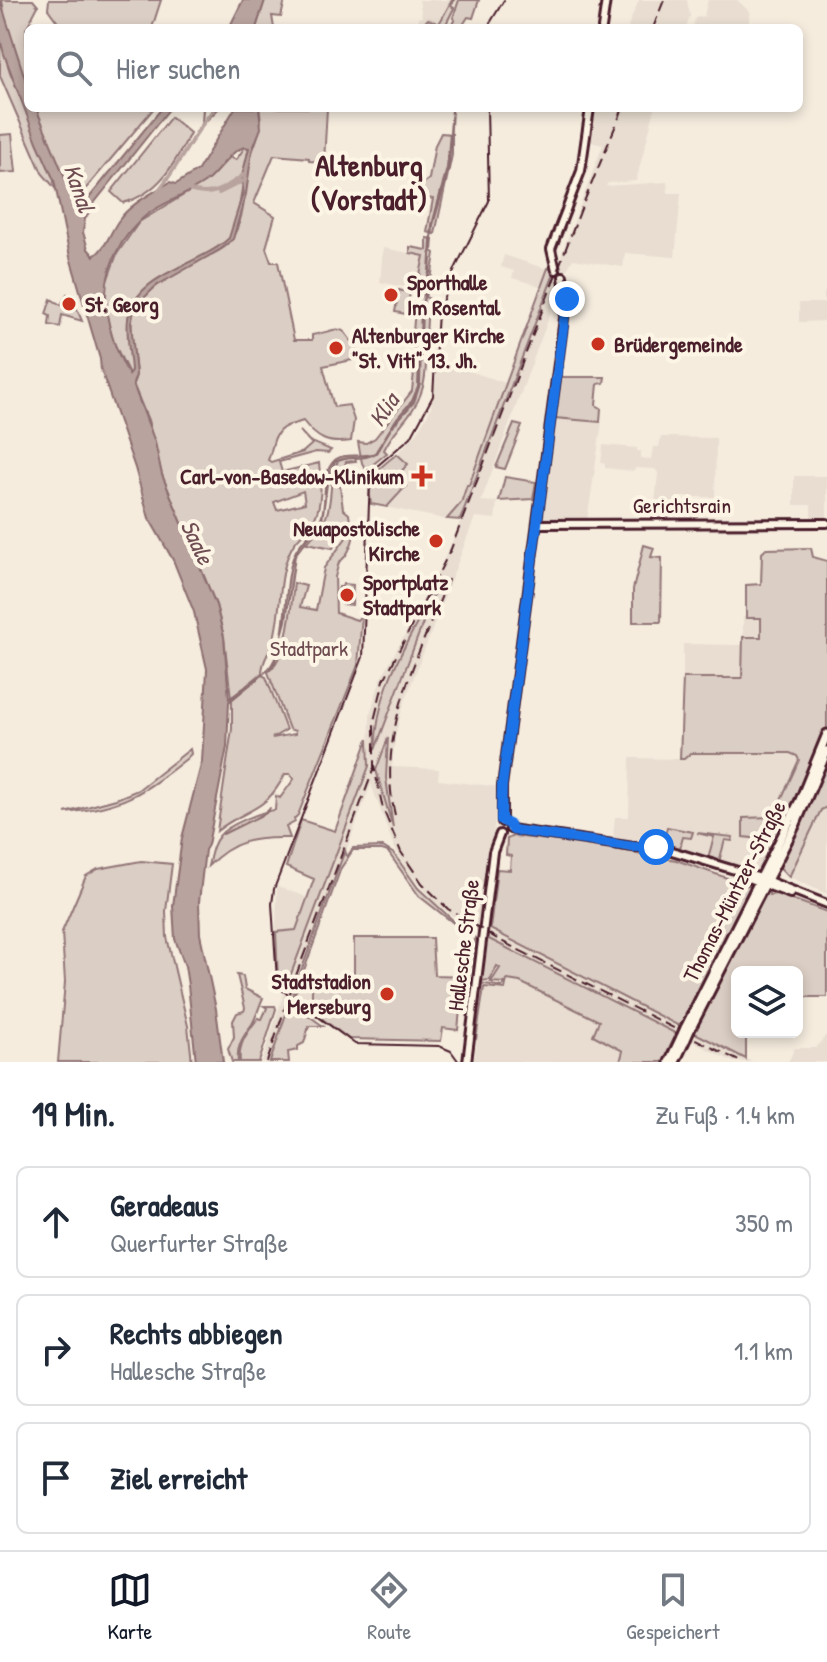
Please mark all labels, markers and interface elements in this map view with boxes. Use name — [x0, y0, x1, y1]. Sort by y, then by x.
search box — [24, 24, 803, 112]
icon: search — [52, 46, 96, 90]
text: Hier suchen — [116, 48, 240, 88]
district label: Altenburg (Vorstadt) — [310, 145, 428, 219]
water label: Kanal — [57, 159, 104, 217]
place label: Sporthalle Im Rosental — [407, 267, 501, 322]
route end — [549, 281, 585, 317]
marker: Sporthalle Im Rosental — [382, 286, 400, 304]
place label: St. Georg — [85, 289, 159, 320]
marker: St. Georg — [60, 295, 78, 313]
place label: Altenburger Kirche "St. Viti" 13. Jh. — [352, 320, 505, 375]
place label: Brüdergemeinde — [614, 329, 743, 360]
marker: Brüdergemeinde — [589, 335, 607, 353]
marker: Altenburger Kirche "St. Viti" 13. Jh. — [327, 339, 345, 357]
water label: Klia — [360, 384, 407, 432]
place label: Carl-von-Basedow-Klinikum — [180, 461, 404, 491]
marker: Carl-von-Basedow-Klinikum — [411, 465, 433, 487]
street label: Gerichtsrain — [633, 490, 731, 520]
place label: Neuapostolische Kirche — [293, 513, 420, 568]
water label: Saale — [174, 514, 223, 570]
marker: Neuapostolische Kirche — [427, 532, 445, 550]
place label: Sportplatz Stadtpark — [363, 567, 449, 623]
marker: Sportplatz Stadtpark — [338, 586, 356, 604]
park label: Stadtpark — [270, 633, 348, 663]
street label: Thomas-Müntzer-Straße — [675, 795, 793, 987]
route start — [638, 829, 674, 865]
street label: Hallesche Straße — [440, 877, 486, 1013]
place label: Stadtstadion Merseburg — [272, 966, 371, 1022]
map controls — [731, 966, 803, 1038]
button: layers — [731, 966, 803, 1038]
marker: Stadtstadion Merseburg — [378, 985, 396, 1003]
text: 19 Min. — [32, 1091, 115, 1137]
text: Zu Fuß · 1.4 km — [655, 1097, 795, 1132]
text: Geradeaus — [110, 1185, 219, 1225]
icon: ahead — [34, 1200, 78, 1244]
text: 350 m — [735, 1205, 793, 1240]
text: Querfurter Straße — [110, 1225, 288, 1260]
text: Rechts abbiegen — [110, 1313, 283, 1353]
icon: right — [34, 1328, 78, 1372]
text: 1.1 km — [734, 1333, 793, 1368]
text: Hallesche Straße — [110, 1353, 266, 1388]
icon: arrive — [34, 1456, 78, 1500]
text: Ziel erreicht — [110, 1458, 247, 1498]
tab: Karte — [107, 1568, 152, 1646]
tab: Route — [367, 1568, 411, 1646]
tab: Gespeichert — [626, 1568, 720, 1646]

